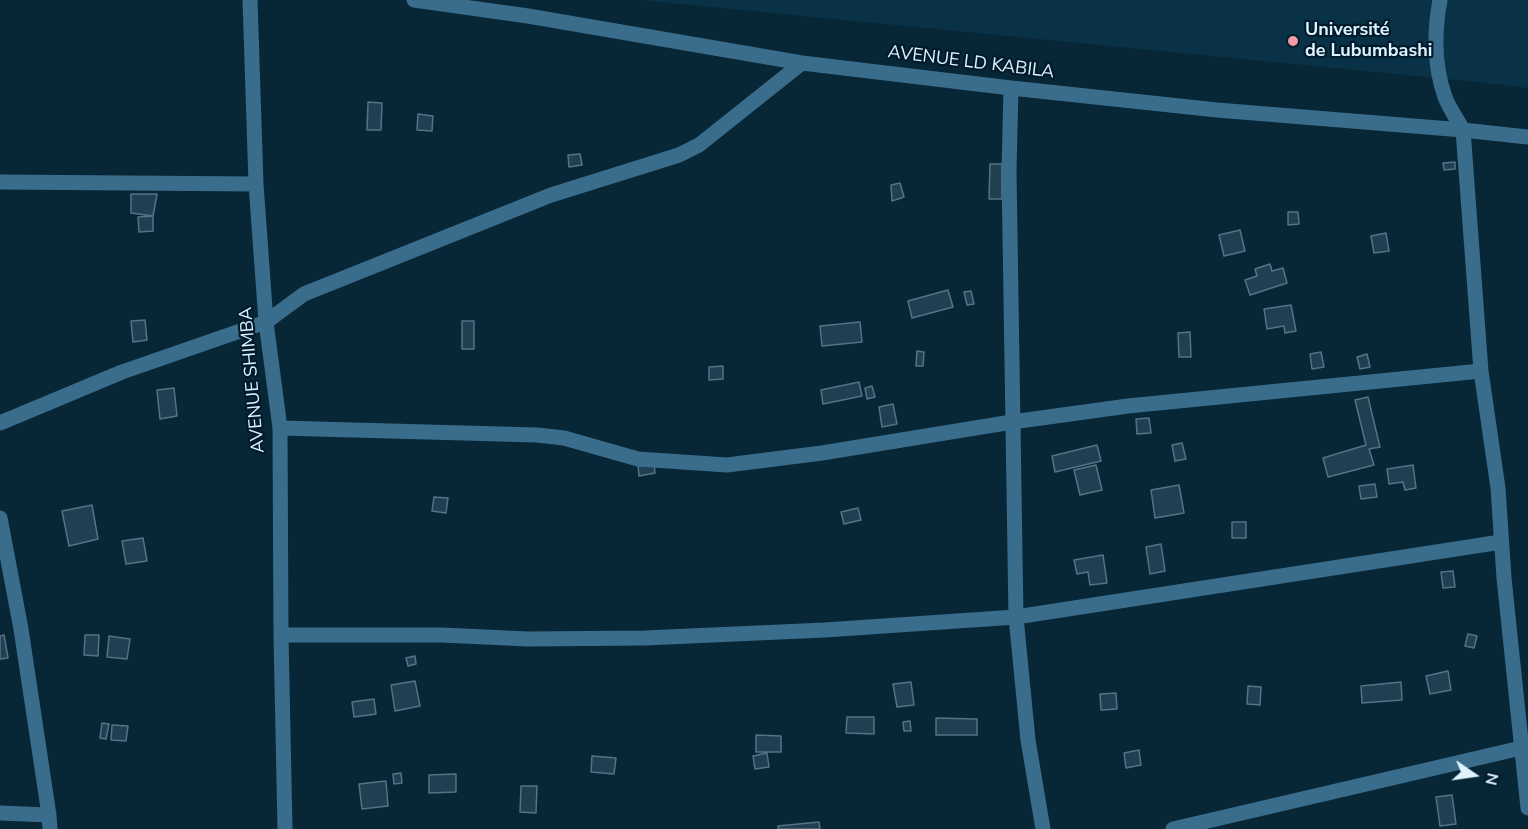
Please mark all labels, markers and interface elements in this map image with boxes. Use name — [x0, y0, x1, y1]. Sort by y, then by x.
place label: Université de Lubumbashi — [1305, 20, 1432, 63]
marker: Université de Lubumbashi — [1286, 34, 1300, 48]
street label: AVENUE LD KABILA — [887, 42, 1055, 84]
street label: AVENUE SHIMBA — [236, 306, 270, 454]
north arrow — [1444, 745, 1504, 805]
text: N — [1479, 771, 1504, 787]

